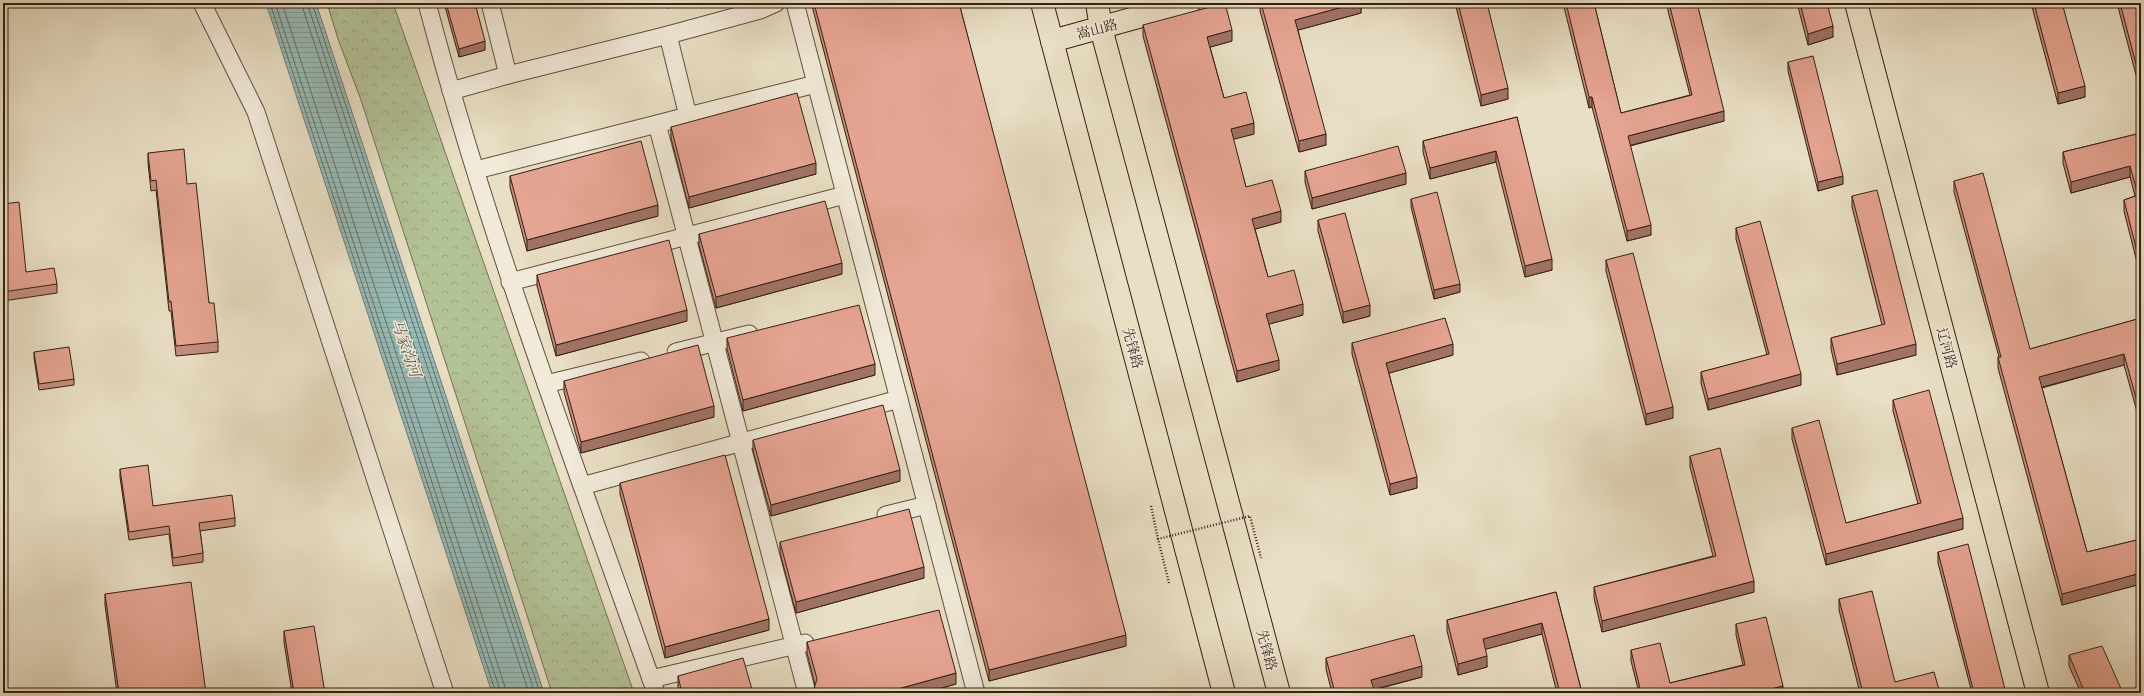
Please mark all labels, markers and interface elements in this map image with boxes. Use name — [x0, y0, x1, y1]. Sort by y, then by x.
street label: 嵩山路 — [1075, 16, 1120, 45]
water label: 马家沟河 — [385, 317, 425, 383]
street label: 先锋路 — [1117, 326, 1146, 371]
street label: 辽河路 — [1931, 326, 1960, 371]
street label: 先锋路 — [1251, 628, 1280, 673]

